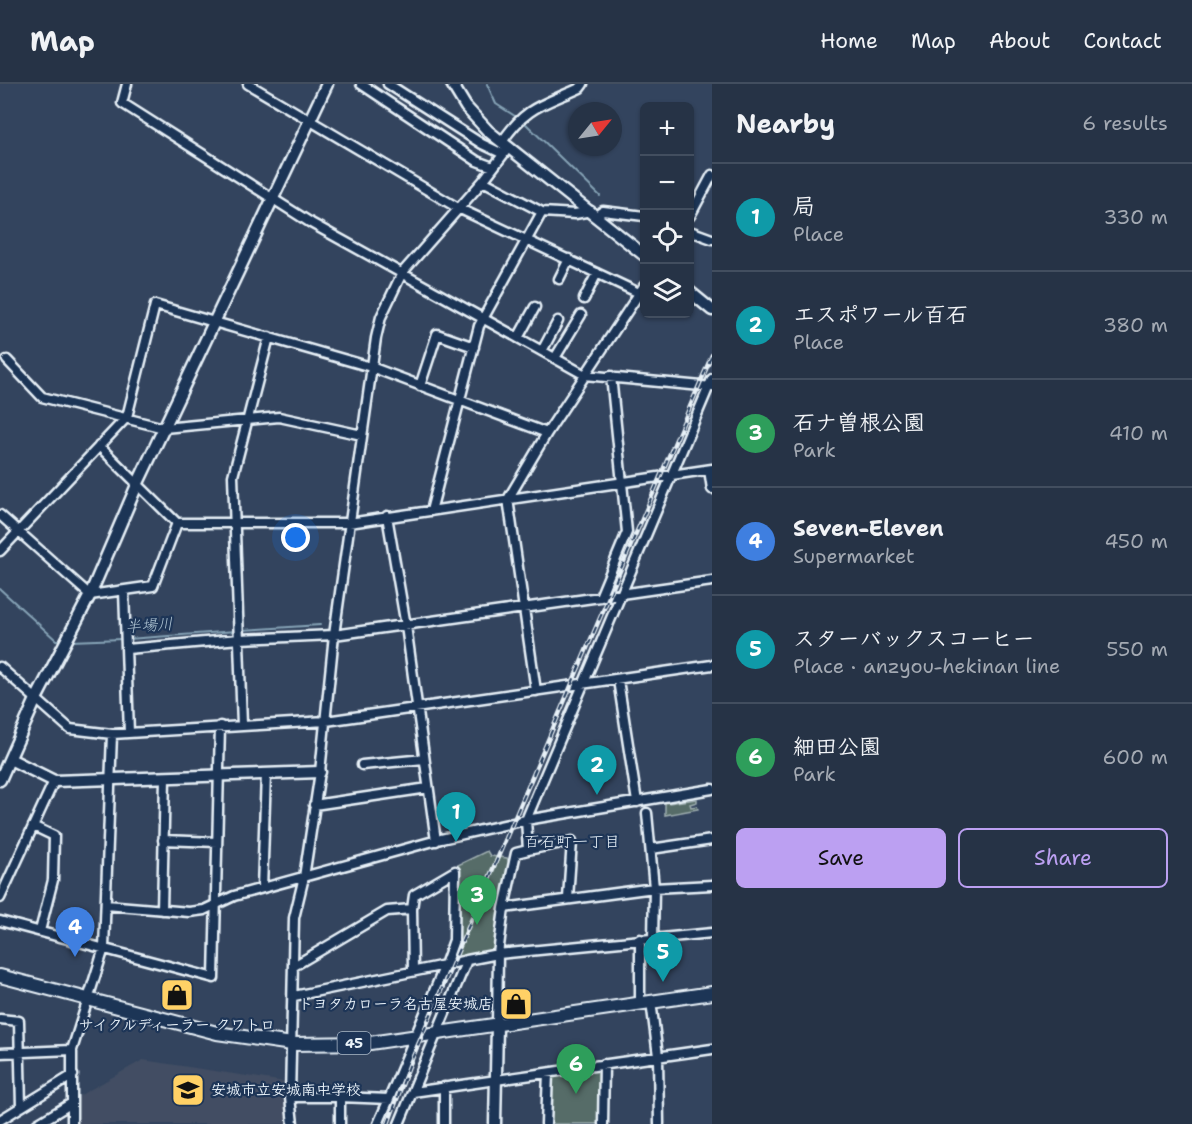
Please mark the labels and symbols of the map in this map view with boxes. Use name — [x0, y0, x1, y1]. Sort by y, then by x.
north arrow — [568, 102, 622, 156]
your location — [281, 523, 310, 552]
water label: 半場川 — [124, 613, 174, 637]
pin: 2 — [578, 746, 616, 795]
pin: 1 — [436, 792, 476, 842]
district label: 百石町一丁目 — [524, 831, 620, 852]
pin: 3 — [458, 876, 496, 925]
pin: 4 — [56, 908, 94, 957]
pin: 5 — [644, 932, 682, 982]
shop icon: サイクルディーラー クワトロ — [159, 977, 195, 1013]
shop icon: トヨタカローラ名古屋安城店 — [498, 986, 534, 1022]
place label: トヨタカローラ名古屋安城店 — [298, 994, 493, 1014]
place label: サイクルディーラー クワトロ — [79, 1015, 275, 1035]
road number: 45 — [338, 1032, 370, 1054]
pin: 6 — [556, 1044, 596, 1094]
school or university icon: 安城市立安城南中学校 — [170, 1072, 206, 1108]
place label: 安城市立安城南中学校 — [211, 1080, 361, 1100]

